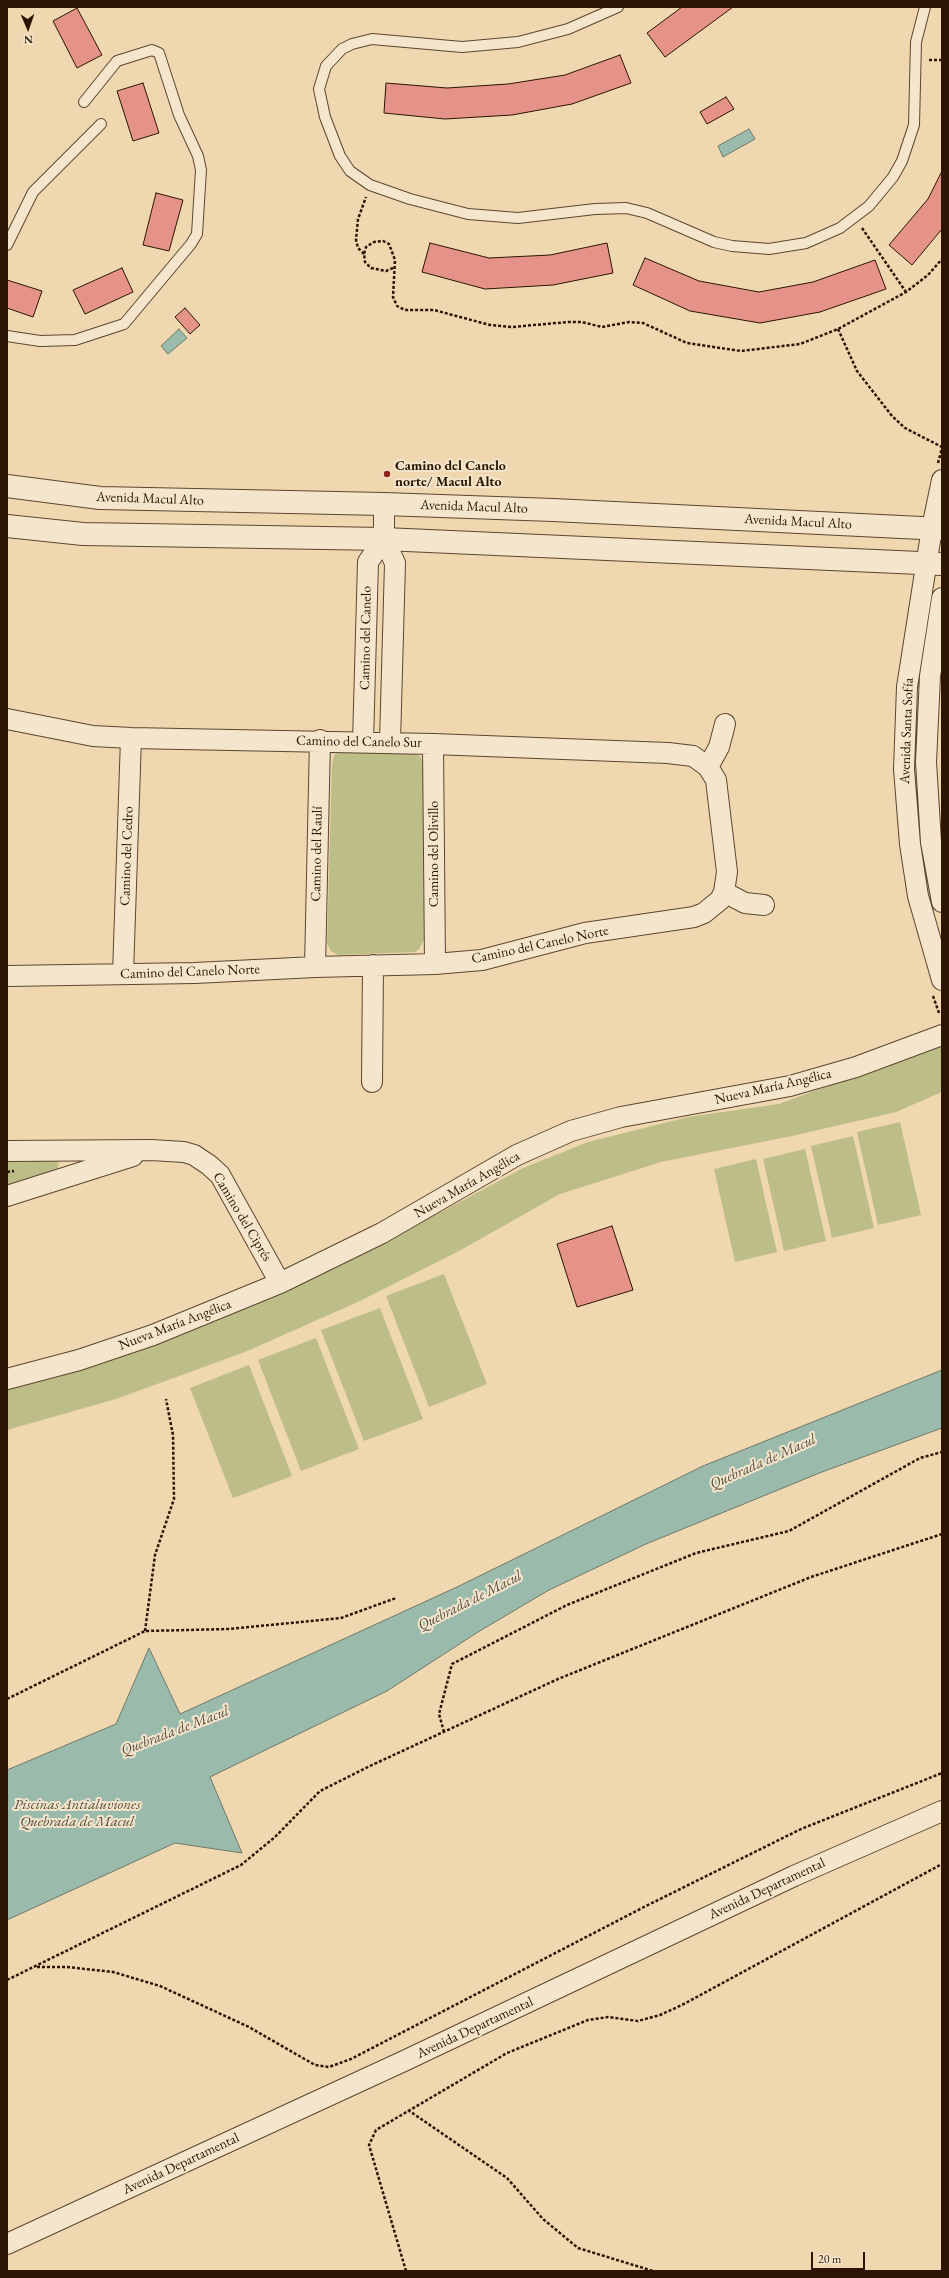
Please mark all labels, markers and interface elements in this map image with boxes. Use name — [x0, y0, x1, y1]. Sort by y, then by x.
north arrow — [8, 8, 48, 48]
text: N — [24, 33, 33, 47]
place label: Camino del Canelo norte/ Macul Alto — [395, 458, 506, 490]
marker: Camino del Canelo norte/ Macul Alto — [382, 469, 392, 479]
street label: Avenida Macul Alto — [96, 489, 204, 509]
street label: Avenida Macul Alto — [420, 497, 528, 517]
street label: Avenida Macul Alto — [744, 511, 852, 533]
street label: Camino del Canelo — [357, 586, 375, 690]
street label: Avenida Santa Sofía — [897, 678, 917, 784]
street label: Camino del Canelo Sur — [296, 733, 422, 751]
street label: Camino del Olivillo — [426, 801, 442, 907]
street label: Camino del Cedro — [117, 806, 137, 906]
street label: Camino del Raulí — [308, 806, 326, 902]
street label: Camino del Canelo Norte — [470, 922, 610, 968]
street label: Camino del Canelo Norte — [120, 961, 260, 983]
street label: Nueva María Angélica — [713, 1065, 833, 1109]
street label: Nueva María Angélica — [411, 1148, 523, 1222]
street label: Camino del Ciprés — [209, 1169, 275, 1265]
street label: Nueva María Angélica — [116, 1296, 234, 1354]
water label: Quebrada de Macul — [707, 1431, 819, 1493]
water label: Quebrada de Macul — [415, 1567, 525, 1635]
water label: Quebrada de Macul — [119, 1702, 231, 1760]
water label: Piscinas Antialuviones Quebrada de Macul — [14, 1796, 140, 1831]
street label: Avenida Departamental — [706, 1855, 828, 1923]
street label: Avenida Departamental — [414, 1994, 536, 2062]
street label: Avenida Departamental — [120, 2130, 242, 2198]
scale bar — [813, 2244, 867, 2270]
text: 20 m — [818, 2251, 841, 2267]

